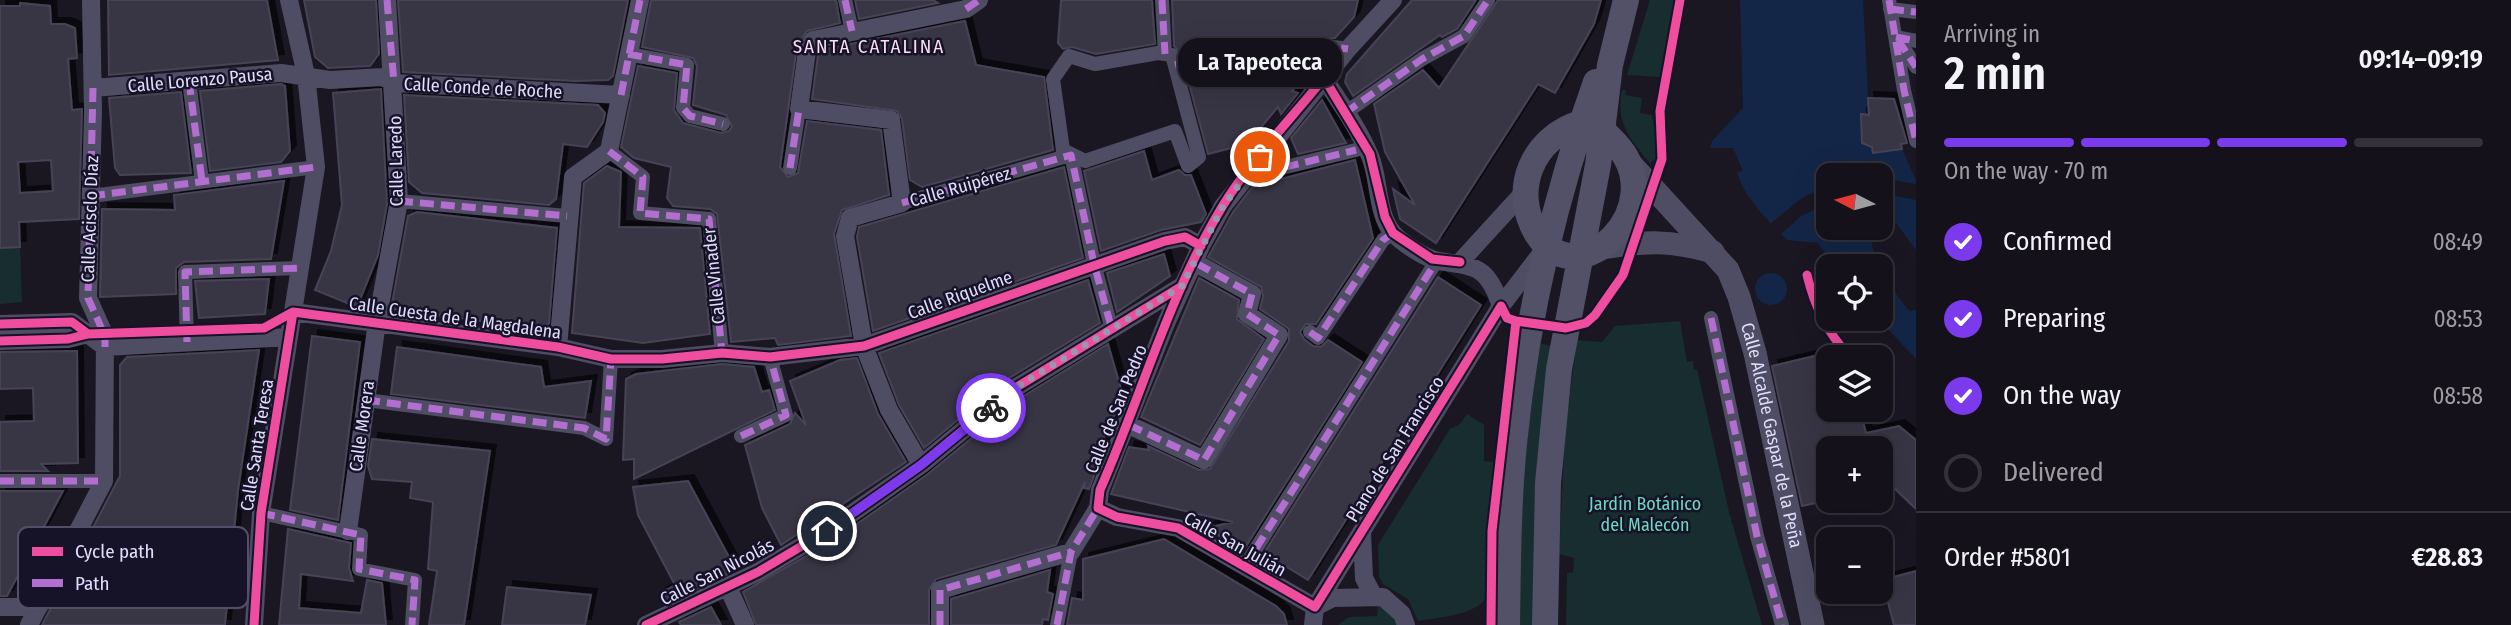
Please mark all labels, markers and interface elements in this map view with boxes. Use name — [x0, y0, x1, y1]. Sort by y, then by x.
text: Arriving in — [1944, 20, 2040, 48]
district label: SANTA CATALINA — [793, 35, 945, 58]
callout: La Tapeoteca — [1178, 38, 1342, 87]
text: 09:14–09:19 — [2359, 44, 2483, 75]
text: 2 min — [1944, 46, 2046, 101]
text: La Tapeoteca — [1198, 48, 1322, 76]
street label: Calle Lorenzo Pausa — [127, 63, 273, 97]
street label: Calle Conde de Roche — [403, 73, 563, 103]
street label: Calle Laredo — [384, 116, 408, 206]
pin — [1230, 127, 1290, 187]
icon: bag — [1241, 138, 1279, 176]
street label: Calle Acisclo Díaz — [77, 155, 103, 283]
text: On the way · 70 m — [1944, 157, 2108, 185]
street label: Calle Ruipérez — [907, 162, 1013, 212]
north arrow — [1816, 163, 1894, 240]
map controls — [1816, 163, 1893, 604]
icon: check — [1944, 223, 1982, 261]
street label: Calle Vinader — [698, 226, 730, 325]
text: Confirmed — [2003, 226, 2113, 257]
text: 08:49 — [2433, 228, 2483, 256]
button: locate — [1816, 254, 1893, 331]
street label: Calle Riquelme — [905, 266, 1016, 324]
street label: Calle Cuesta de la Magdalena — [347, 292, 563, 344]
icon: check — [1944, 300, 1982, 338]
text: Preparing — [2003, 303, 2105, 334]
text: 08:53 — [2434, 305, 2483, 333]
street label: Calle Alcalde Gaspar de la Peña — [1736, 320, 1807, 550]
street label: Calle de San Pedro — [1080, 341, 1152, 477]
button: layers — [1816, 345, 1893, 422]
street label: Plano de San Francisco — [1341, 372, 1449, 526]
courier — [956, 373, 1026, 443]
street label: Calle Santa Teresa — [236, 377, 278, 513]
icon: check — [1944, 377, 1982, 415]
street label: Calle Morera — [345, 379, 379, 473]
text: On the way — [2003, 380, 2121, 411]
text: 08:58 — [2432, 382, 2483, 410]
icon: bike — [972, 389, 1010, 427]
button: + — [1816, 436, 1893, 513]
text: Delivered — [2003, 457, 2104, 488]
park label: Jardín Botánico del Malecón — [1589, 493, 1701, 536]
pin — [797, 501, 857, 561]
street label: Calle San Julián — [1180, 507, 1290, 581]
icon: home — [808, 512, 846, 550]
legend — [18, 527, 248, 608]
button: − — [1816, 527, 1893, 604]
street label: Calle San Nicolás — [656, 534, 778, 610]
text: Cycle path — [75, 540, 154, 563]
text: Order #5801 — [1944, 542, 2071, 573]
text: €28.83 — [2412, 542, 2483, 573]
text: Path — [75, 572, 110, 595]

